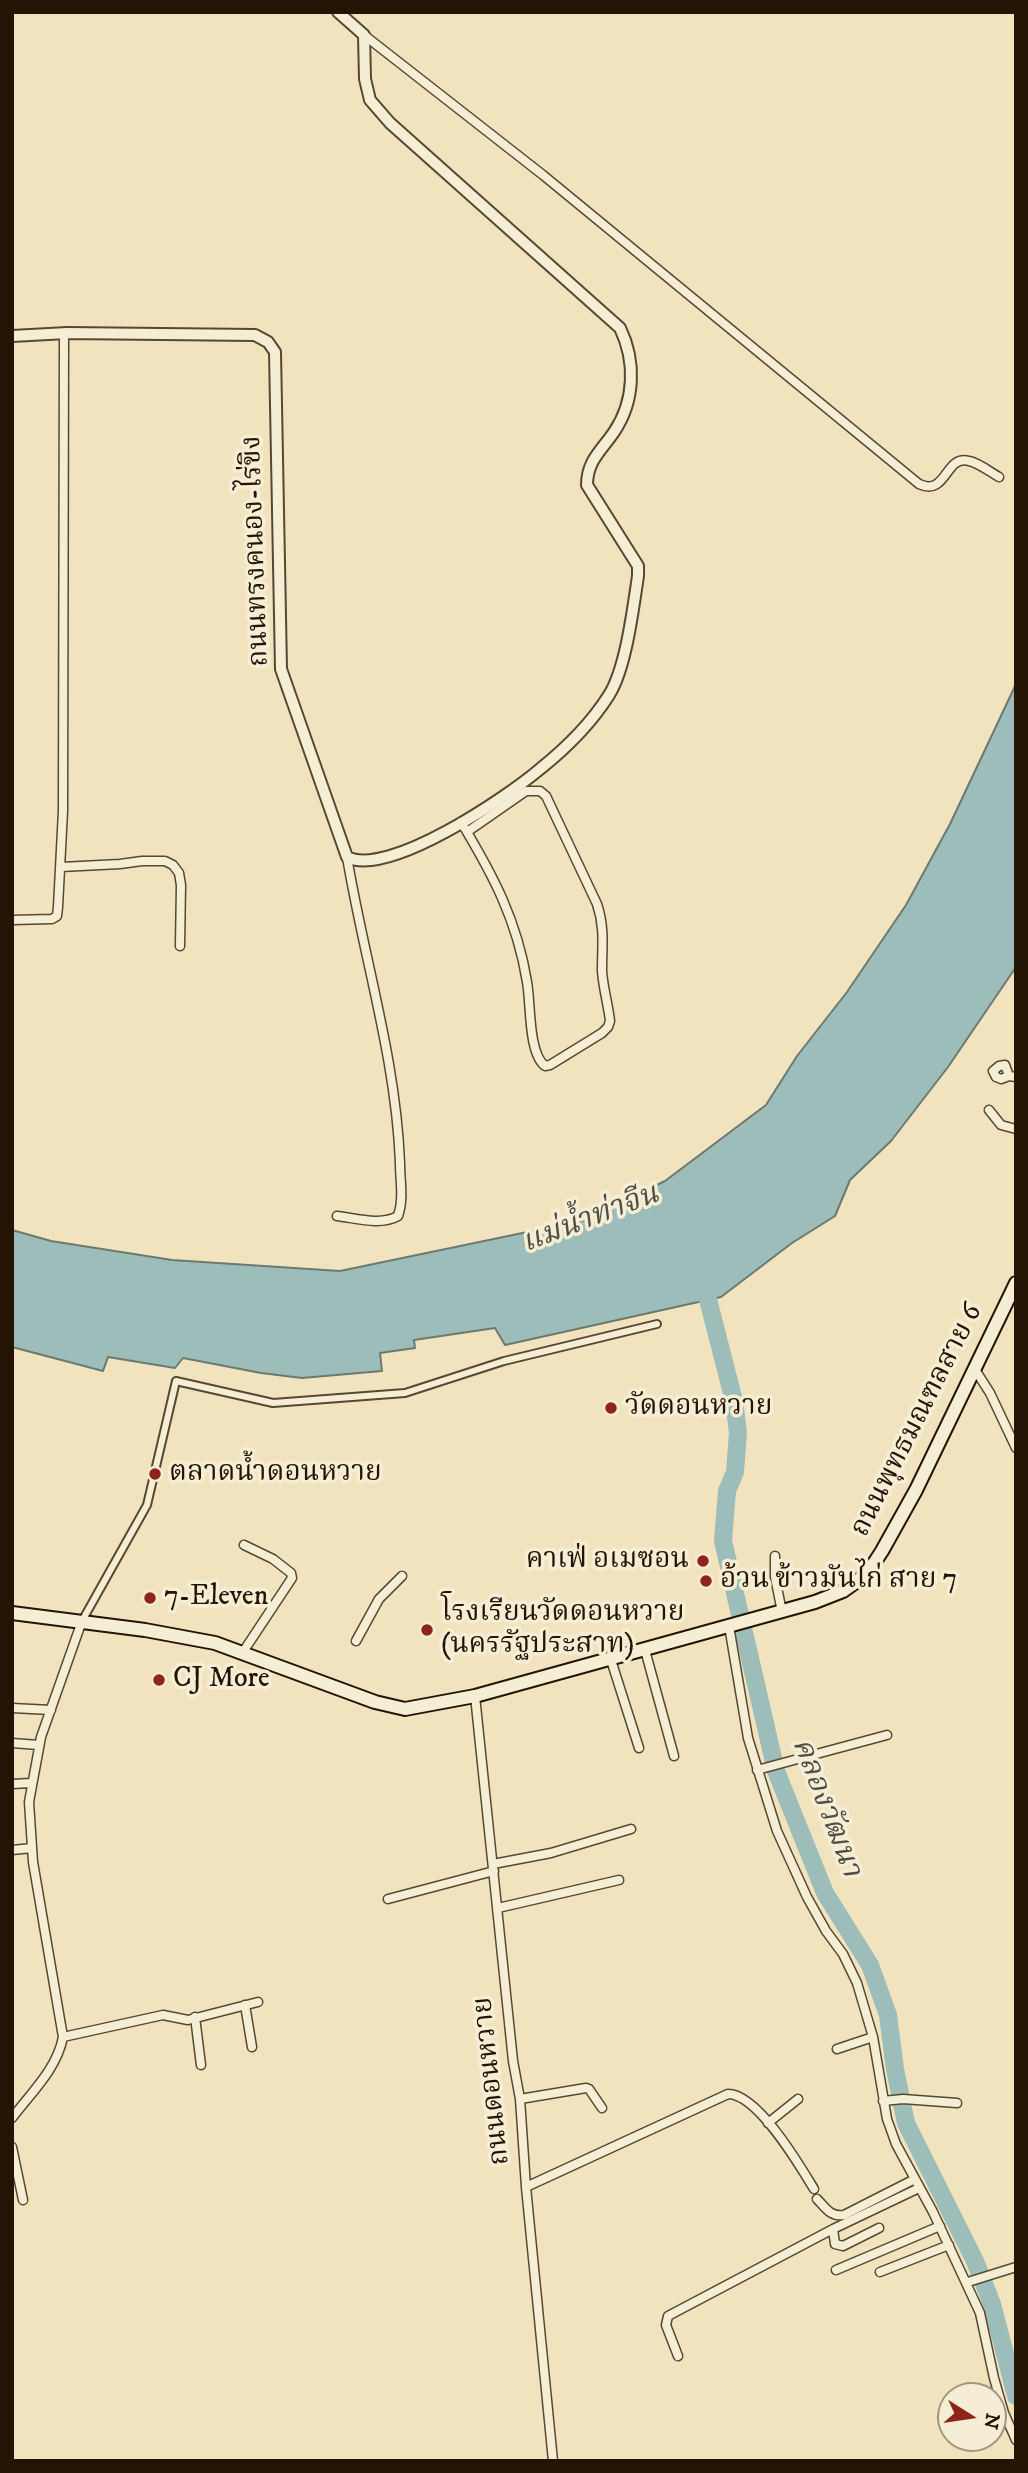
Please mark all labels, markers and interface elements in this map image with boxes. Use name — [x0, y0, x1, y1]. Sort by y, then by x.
street label: ถนนทรงคนอง-ไร่ขิง — [236, 435, 278, 667]
water label: แม่น้ำท่าจีน — [517, 1177, 665, 1263]
street label: ถนนพุทธมณฑลสาย 6 — [845, 1299, 991, 1543]
place label: วัดดอนหวาย — [625, 1391, 773, 1425]
marker: วัดดอนหวาย — [603, 1400, 619, 1416]
place label: ตลาดน้ำดอนหวาย — [169, 1457, 382, 1491]
marker: ตลาดน้ำดอนหวาย — [147, 1466, 163, 1482]
place label: คาเฟ่ อเมซอน — [526, 1544, 689, 1578]
marker: คาเฟ่ อเมซอน — [695, 1553, 711, 1569]
place label: อ้วน ข้าวมันไก่ สาย 7 — [720, 1564, 957, 1598]
marker: อ้วน ข้าวมันไก่ สาย 7 — [698, 1573, 714, 1589]
place label: 7-Eleven — [164, 1581, 268, 1615]
marker: 7-Eleven — [142, 1590, 158, 1606]
place label: โรงเรียนวัดดอนหวาย (นครรัฐประสาท) — [441, 1597, 685, 1663]
marker: โรงเรียนวัดดอนหวาย (นครรัฐประสาท) — [419, 1622, 435, 1638]
place label: CJ More — [173, 1663, 270, 1697]
marker: CJ More — [151, 1672, 167, 1688]
water label: คลองวัฒนา — [782, 1734, 868, 1882]
street label: ถนนดอนหวาย — [467, 1995, 519, 2167]
north arrow — [937, 2382, 1007, 2452]
text: N — [978, 2411, 1004, 2431]

